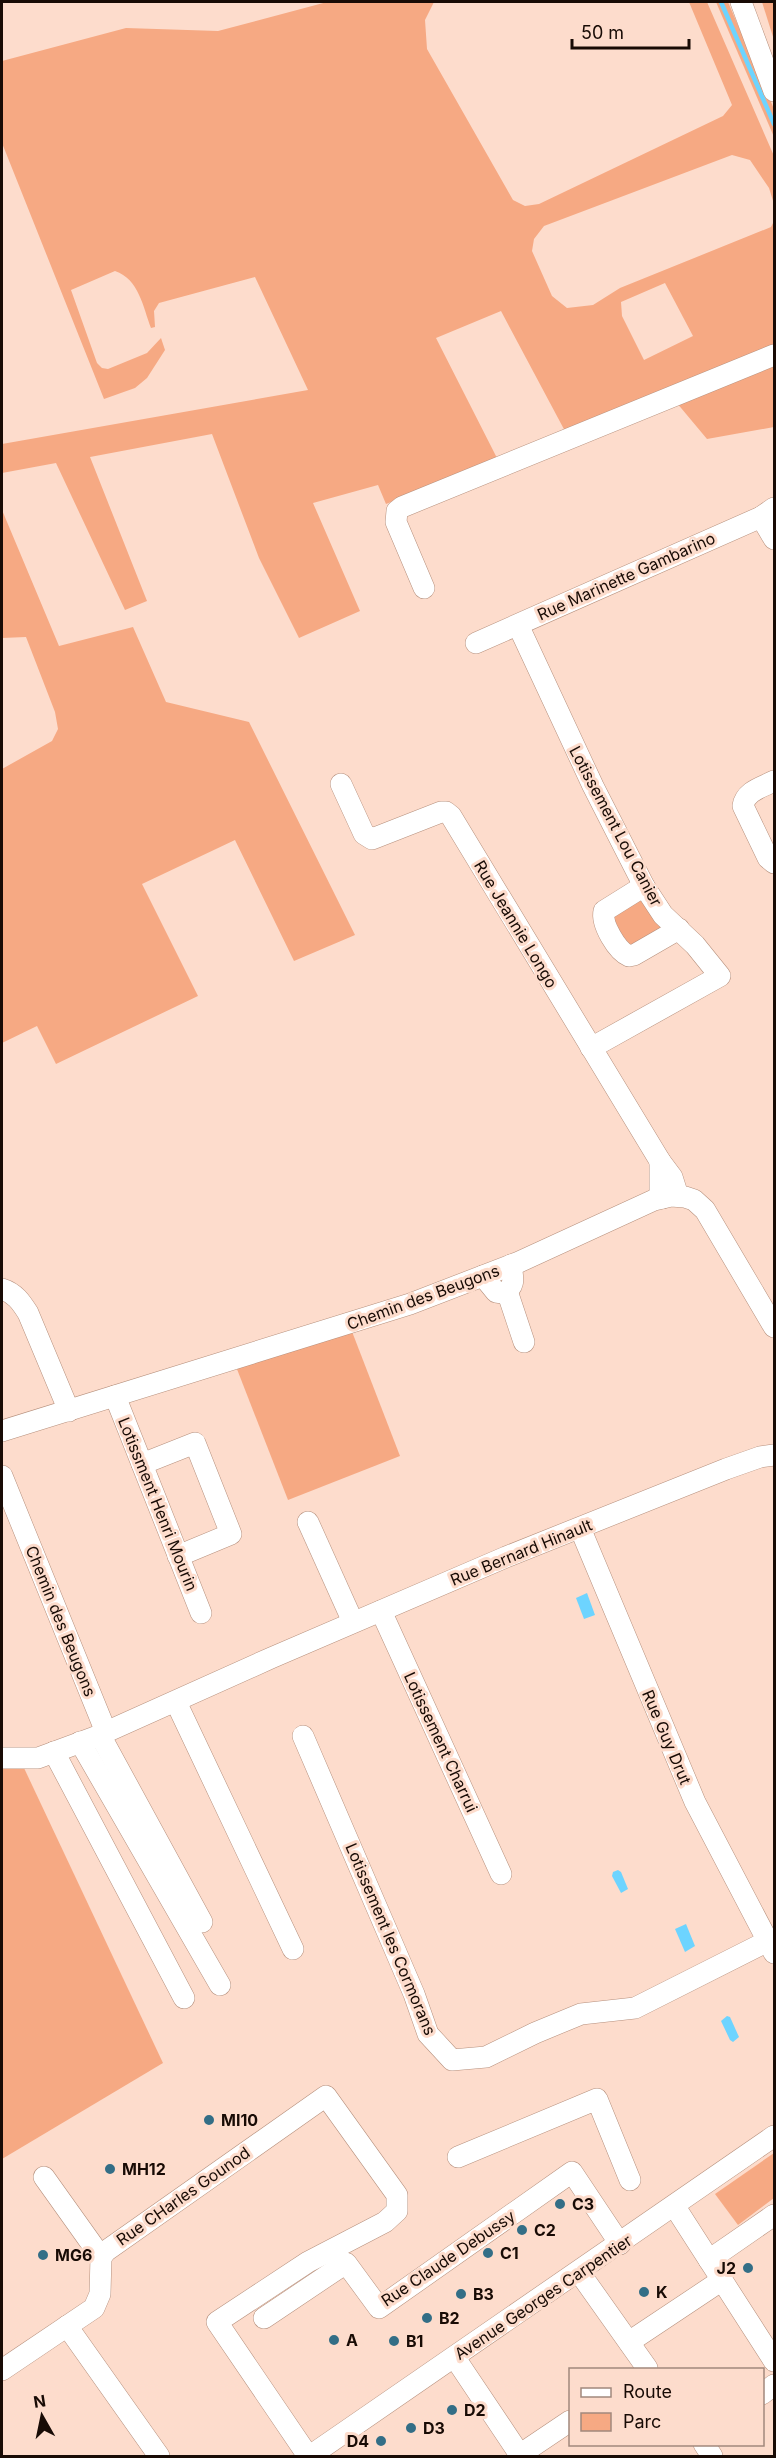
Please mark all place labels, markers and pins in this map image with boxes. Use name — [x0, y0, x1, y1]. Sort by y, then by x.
place label: MI10 — [221, 2110, 258, 2130]
marker: MI10 — [202, 2113, 216, 2127]
place label: MH12 — [122, 2159, 166, 2179]
marker: MH12 — [103, 2162, 117, 2176]
place label: C3 — [572, 2194, 594, 2214]
marker: C3 — [553, 2197, 567, 2211]
place label: C2 — [534, 2220, 556, 2240]
marker: C2 — [515, 2223, 529, 2237]
place label: C1 — [500, 2243, 519, 2263]
place label: MG6 — [55, 2245, 92, 2265]
marker: C1 — [481, 2246, 495, 2260]
marker: MG6 — [36, 2248, 50, 2262]
place label: J2 — [717, 2258, 736, 2278]
marker: J2 — [741, 2261, 755, 2275]
place label: K — [656, 2282, 668, 2302]
place label: B3 — [473, 2284, 494, 2304]
marker: K — [637, 2285, 651, 2299]
marker: B3 — [454, 2287, 468, 2301]
place label: B2 — [439, 2308, 460, 2328]
marker: B2 — [420, 2311, 434, 2325]
place label: A — [346, 2330, 358, 2350]
place label: B1 — [406, 2331, 423, 2351]
marker: A — [327, 2333, 341, 2347]
marker: B1 — [387, 2334, 401, 2348]
place label: D2 — [464, 2400, 486, 2420]
marker: D2 — [445, 2403, 459, 2417]
place label: D3 — [423, 2418, 445, 2438]
marker: D3 — [404, 2421, 418, 2435]
place label: D4 — [347, 2431, 369, 2451]
marker: D4 — [374, 2434, 388, 2448]

